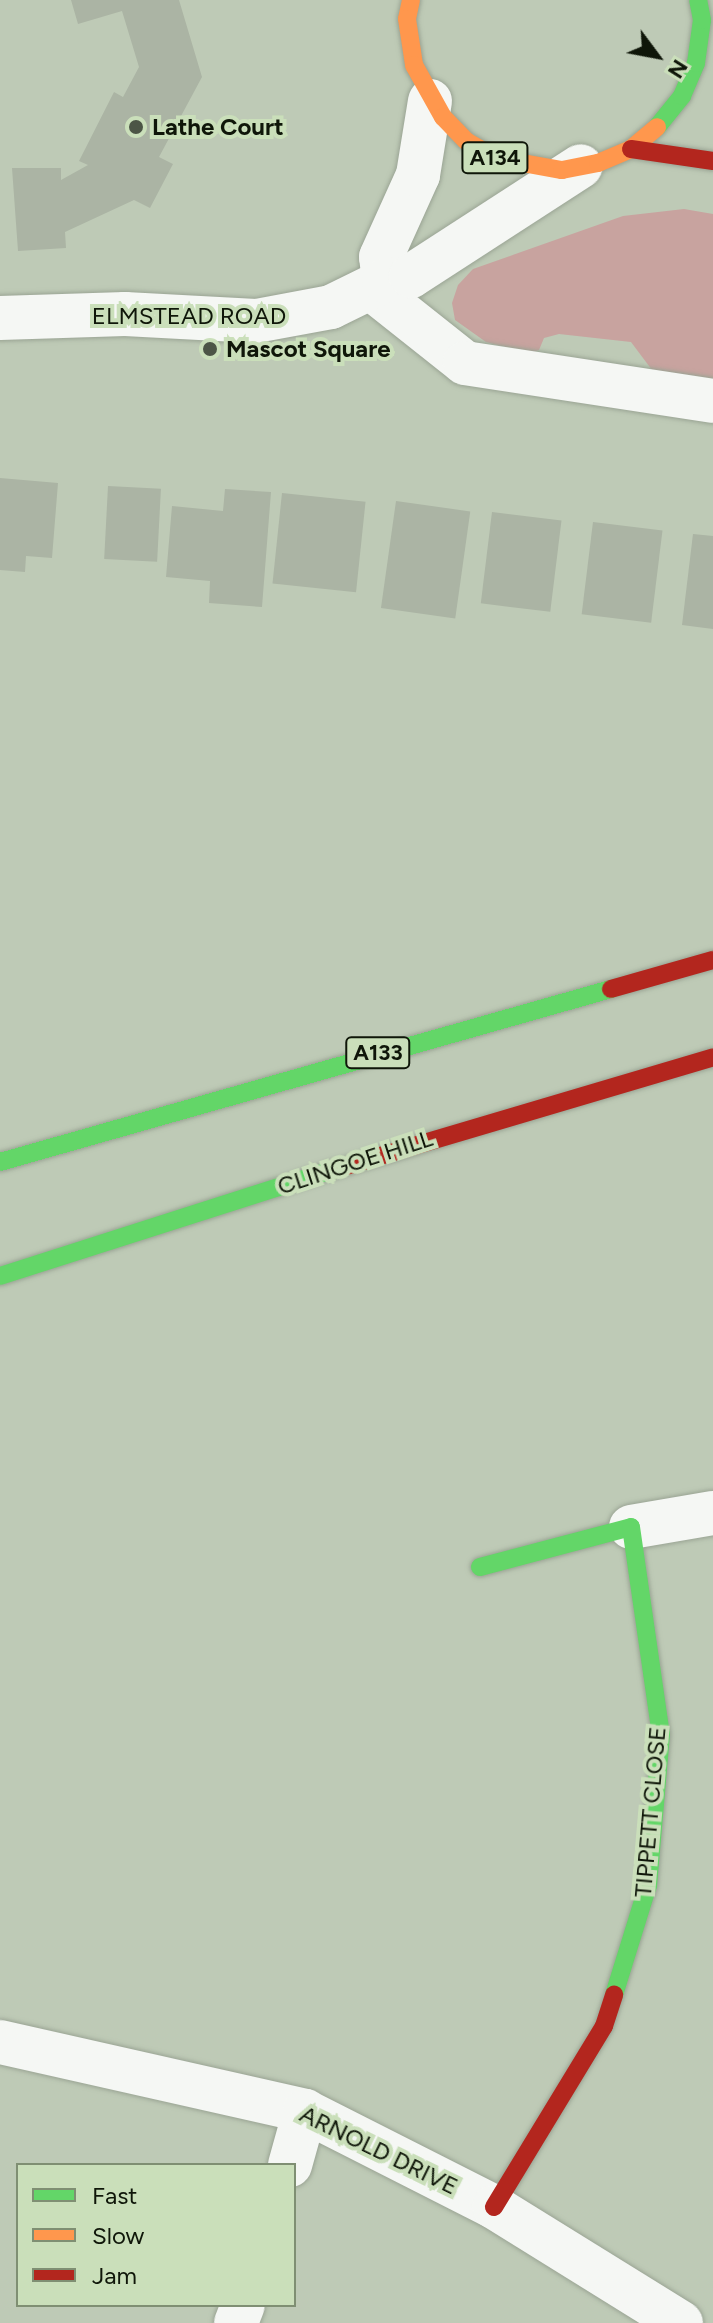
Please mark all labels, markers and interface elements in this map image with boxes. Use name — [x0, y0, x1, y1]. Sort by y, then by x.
north arrow — [617, 16, 697, 96]
text: N — [662, 55, 694, 83]
place label: Lathe Court — [152, 113, 284, 141]
marker: Lathe Court — [127, 118, 145, 136]
road number: A134 — [461, 140, 529, 176]
street label: ELMSTEAD ROAD — [92, 302, 286, 330]
place label: Mascot Square — [226, 335, 391, 363]
marker: Mascot Square — [201, 340, 219, 358]
road number: A133 — [344, 1035, 412, 1071]
street label: CLINGOE HILL — [274, 1123, 436, 1201]
street label: TIPPETT CLOSE — [628, 1726, 672, 1898]
street label: ARNOLD DRIVE — [295, 2099, 463, 2201]
legend — [16, 2163, 296, 2307]
text: Fast — [92, 2181, 137, 2210]
text: Slow — [92, 2221, 144, 2250]
text: Jam — [92, 2261, 137, 2290]

